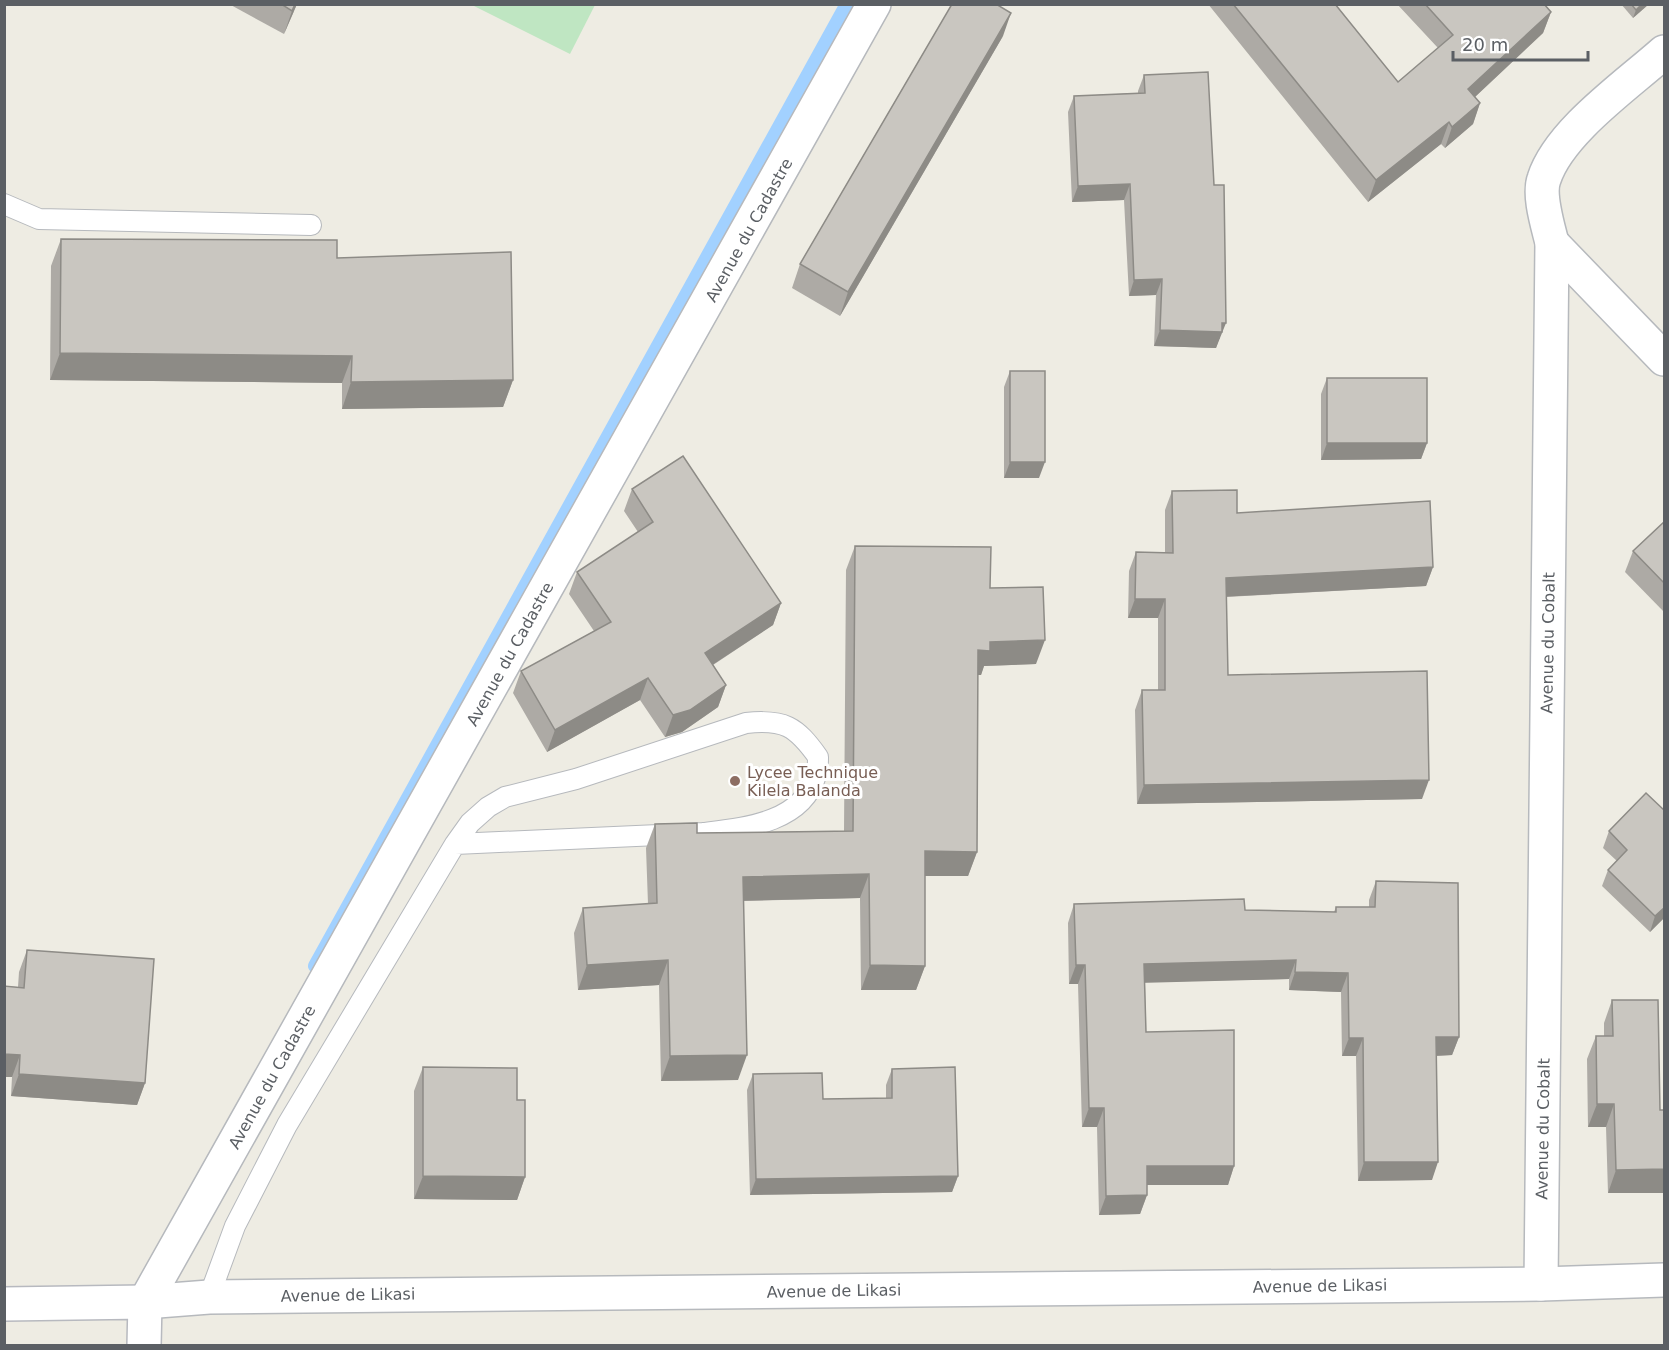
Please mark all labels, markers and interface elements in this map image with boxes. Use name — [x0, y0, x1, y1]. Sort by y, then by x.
scale bar — [1453, 24, 1588, 62]
text: 20 m — [1462, 34, 1508, 55]
street label: Avenue du Cadastre — [702, 155, 796, 305]
street label: Avenue du Cobalt — [1537, 572, 1559, 714]
street label: Avenue du Cadastre — [463, 579, 557, 729]
place label: Lycee Technique Kilela Balanda — [747, 763, 878, 800]
marker: Lycee Technique Kilela Balanda — [728, 774, 742, 788]
street label: Avenue du Cadastre — [225, 1002, 319, 1152]
street label: Avenue du Cobalt — [1532, 1058, 1554, 1200]
street label: Avenue de Likasi — [1253, 1275, 1387, 1297]
street label: Avenue de Likasi — [767, 1280, 901, 1302]
street label: Avenue de Likasi — [281, 1284, 415, 1306]

